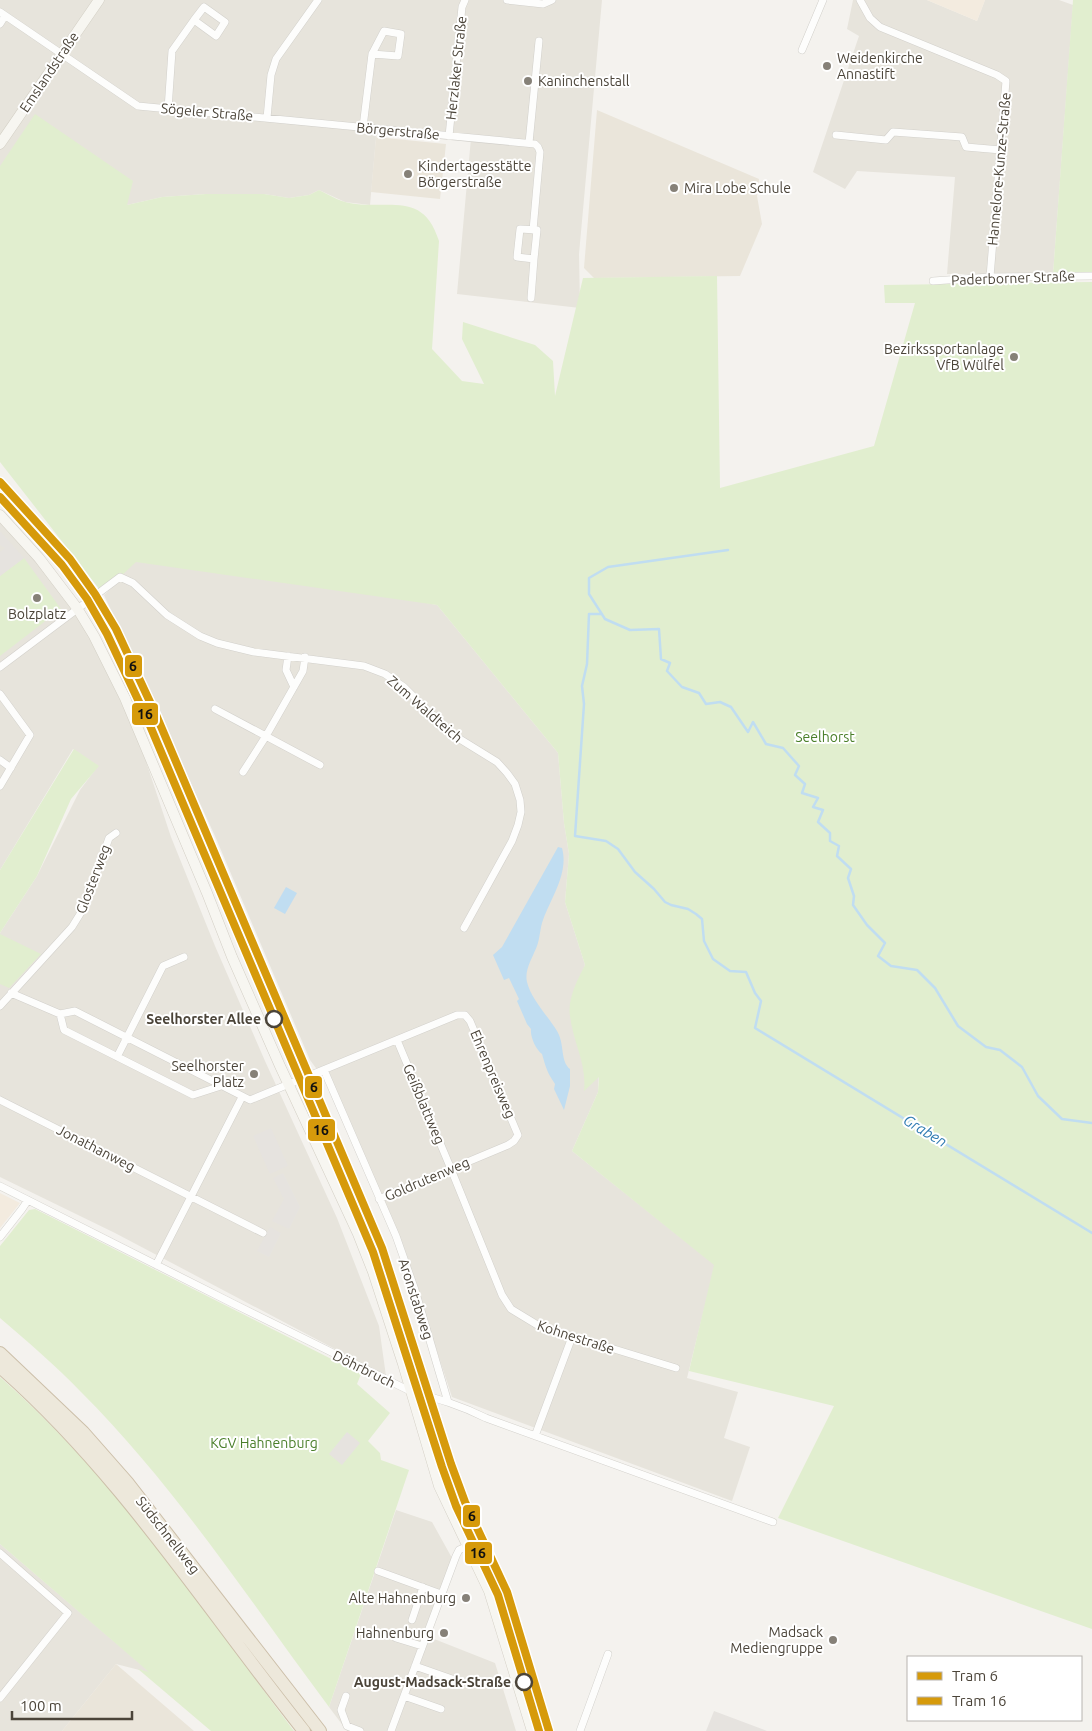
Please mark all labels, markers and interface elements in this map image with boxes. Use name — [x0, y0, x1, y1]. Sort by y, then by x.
street label: Herzlaker Straße — [443, 15, 469, 121]
street label: Emslandstraße — [16, 29, 82, 115]
place label: Weidenkirche Annastift — [837, 50, 923, 82]
marker: Weidenkirche Annastift — [821, 60, 833, 72]
place label: Kaninchenstall — [538, 73, 630, 89]
marker: Kaninchenstall — [522, 75, 534, 87]
street label: Hannelore-Kunze-Straße — [984, 92, 1014, 246]
street label: Sögeler Straße — [160, 100, 254, 124]
street label: Börgerstraße — [356, 119, 440, 143]
place label: Kindertagesstätte Börgerstraße — [418, 158, 531, 190]
marker: Kindertagesstätte Börgerstraße — [402, 168, 414, 180]
place label: Mira Lobe Schule — [684, 180, 791, 196]
marker: Mira Lobe Schule — [668, 182, 680, 194]
street label: Paderborner Straße — [951, 268, 1075, 288]
place label: Bezirkssportanlage VfB Wülfel — [884, 341, 1004, 373]
marker: Bezirkssportanlage VfB Wülfel — [1008, 351, 1020, 363]
marker: Bolzplatz — [31, 592, 43, 604]
place label: Bolzplatz — [8, 606, 66, 622]
line badge: 6 — [124, 654, 143, 678]
text: 6 — [129, 658, 137, 674]
street label: Zum Waldteich — [384, 672, 466, 746]
line badge: 16 — [131, 702, 159, 726]
text: 16 — [137, 706, 153, 722]
park label: Seelhorst — [795, 729, 855, 745]
street label: Glosterweg — [73, 842, 113, 916]
marker: Seelhorster Allee — [265, 1010, 283, 1028]
place label: Seelhorster Allee — [146, 1011, 261, 1027]
street label: Ehrenpreisweg — [467, 1028, 519, 1120]
place label: Seelhorster Platz — [171, 1058, 245, 1090]
street label: Geißblattweg — [400, 1061, 448, 1147]
marker: Seelhorster Platz — [248, 1068, 260, 1080]
line badge: 6 — [304, 1075, 323, 1099]
text: 6 — [310, 1079, 318, 1095]
water label: Graben — [900, 1111, 950, 1150]
line badge: 16 — [307, 1118, 336, 1142]
street label: Jonathanweg — [54, 1121, 138, 1175]
text: 16 — [313, 1122, 329, 1138]
street label: Goldrutenweg — [382, 1154, 472, 1204]
street label: Aronstabweg — [395, 1257, 437, 1341]
street label: Kohnestraße — [535, 1317, 617, 1357]
street label: Döhrbruch — [330, 1347, 398, 1391]
park label: KGV Hahnenburg — [210, 1435, 318, 1451]
street label: Südschnellweg — [133, 1493, 203, 1577]
line badge: 6 — [462, 1504, 481, 1528]
text: 6 — [468, 1508, 476, 1524]
line badge: 16 — [464, 1541, 493, 1565]
text: 16 — [470, 1545, 486, 1561]
place label: Alte Hahnenburg — [349, 1590, 456, 1606]
marker: Alte Hahnenburg — [460, 1592, 472, 1604]
place label: Madsack Mediengruppe — [730, 1624, 823, 1656]
place label: Hahnenburg — [356, 1625, 434, 1641]
marker: Hahnenburg — [438, 1627, 450, 1639]
marker: Madsack Mediengruppe — [827, 1634, 839, 1646]
legend — [907, 1656, 1082, 1721]
text: Tram 6 — [952, 1667, 998, 1684]
marker: August-Madsack-Straße — [515, 1673, 533, 1691]
place label: August-Madsack-Straße — [354, 1674, 511, 1690]
scale bar — [12, 1688, 132, 1720]
text: Tram 16 — [952, 1692, 1007, 1709]
text: 100 m — [20, 1697, 62, 1714]

